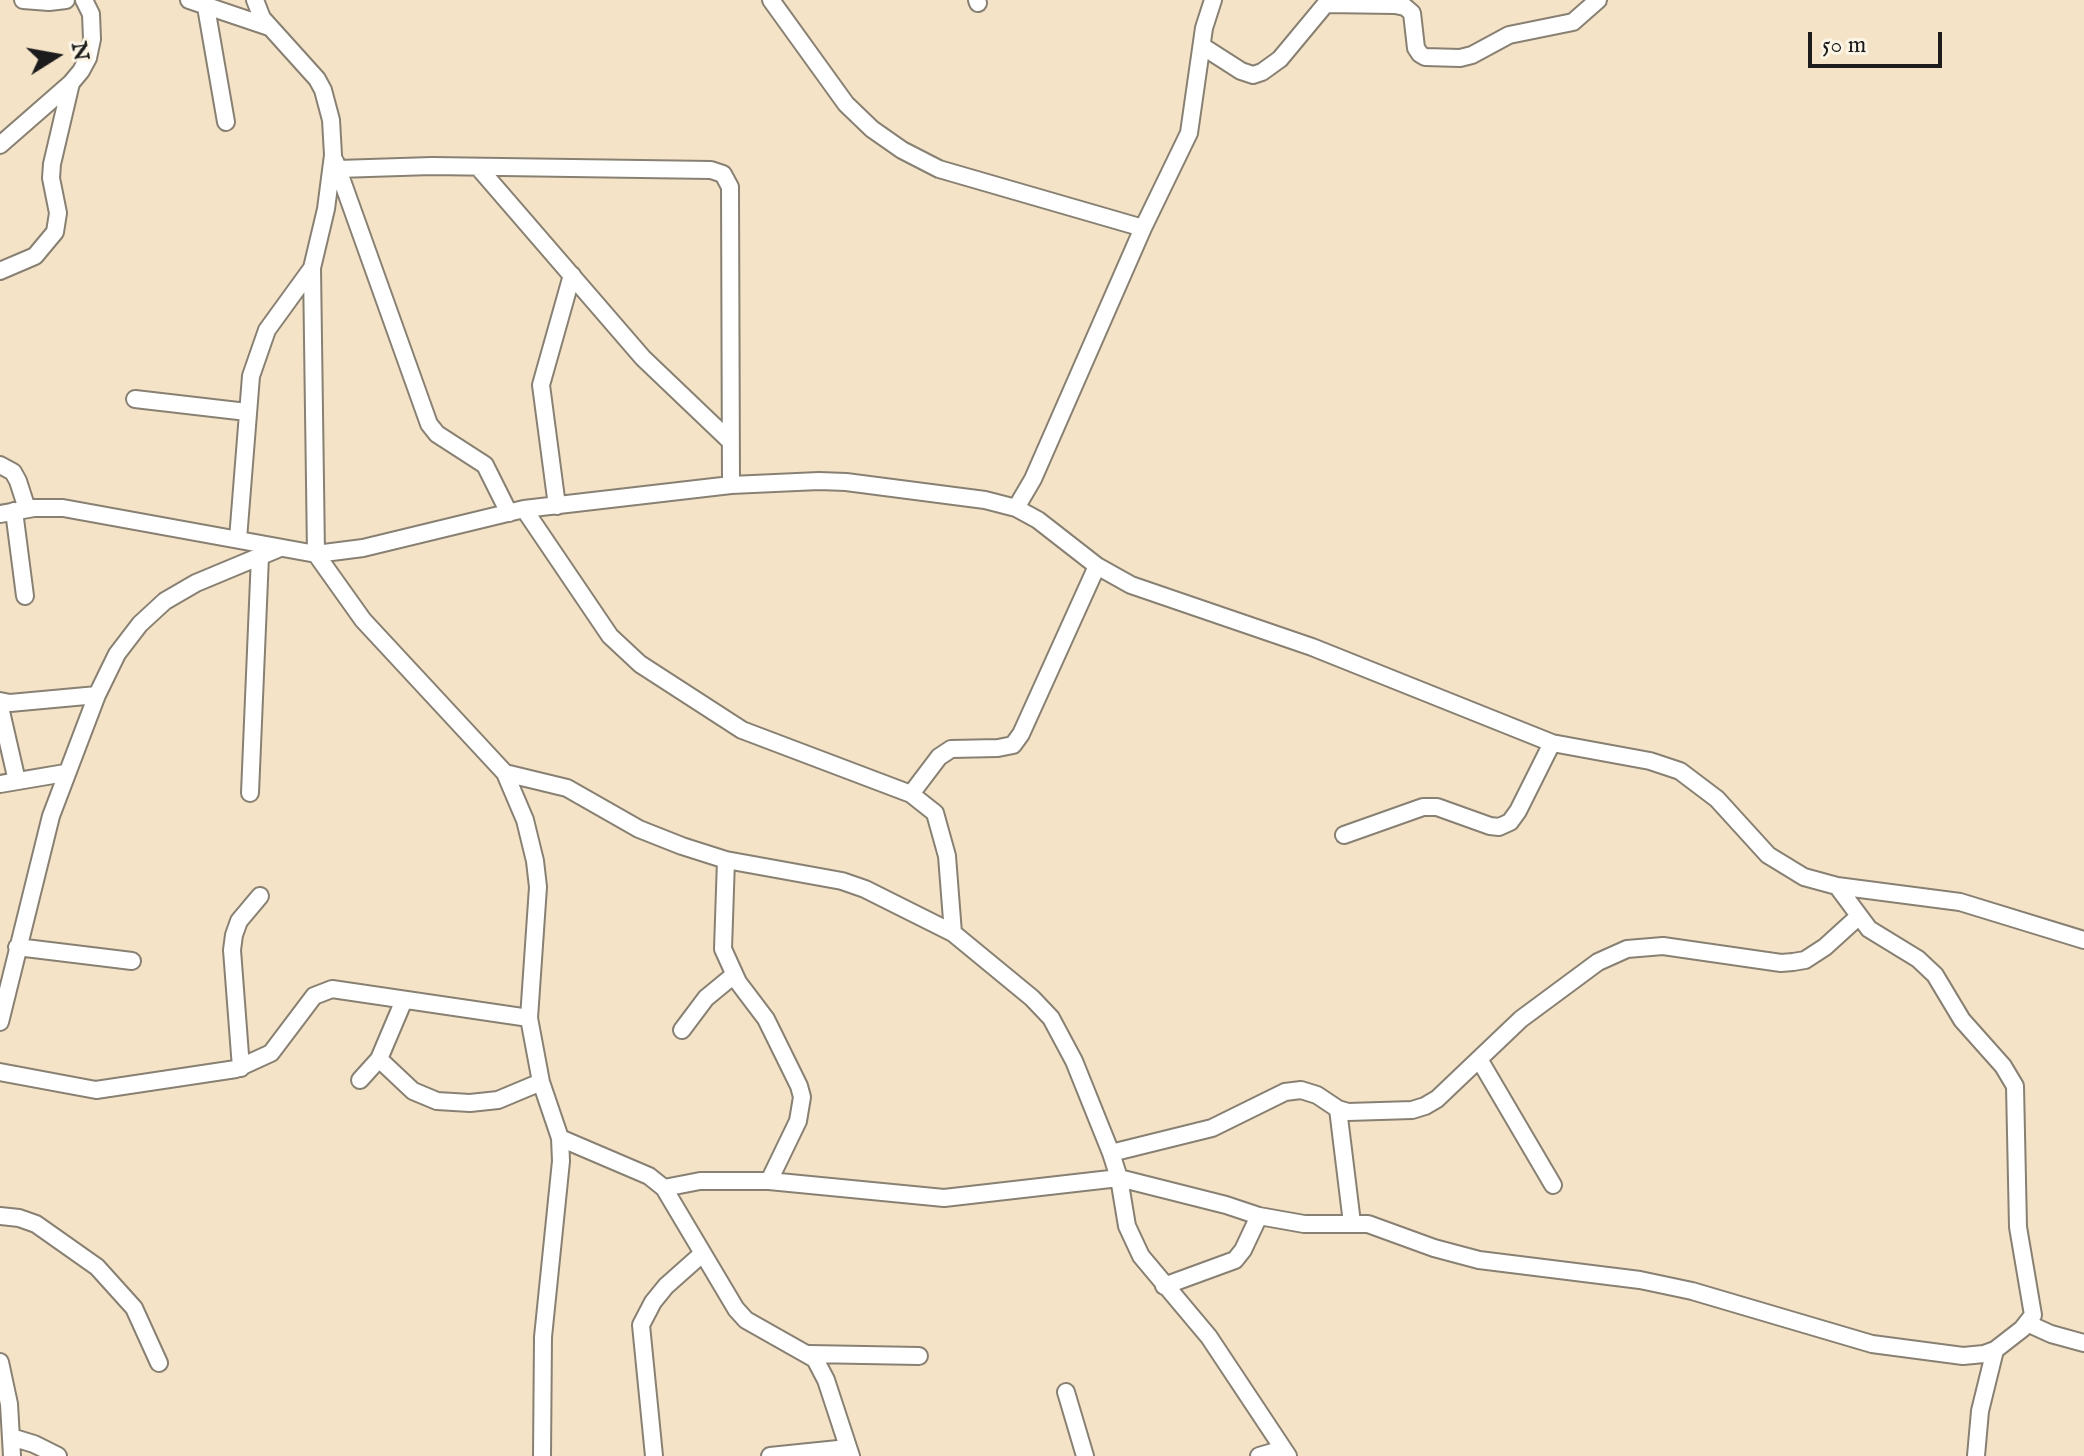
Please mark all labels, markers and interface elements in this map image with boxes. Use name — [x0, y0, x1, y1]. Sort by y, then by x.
north arrow — [16, 16, 96, 96]
scale bar — [1812, 16, 1946, 66]
text: 50 m — [1822, 30, 1866, 61]
text: N — [64, 39, 95, 63]

